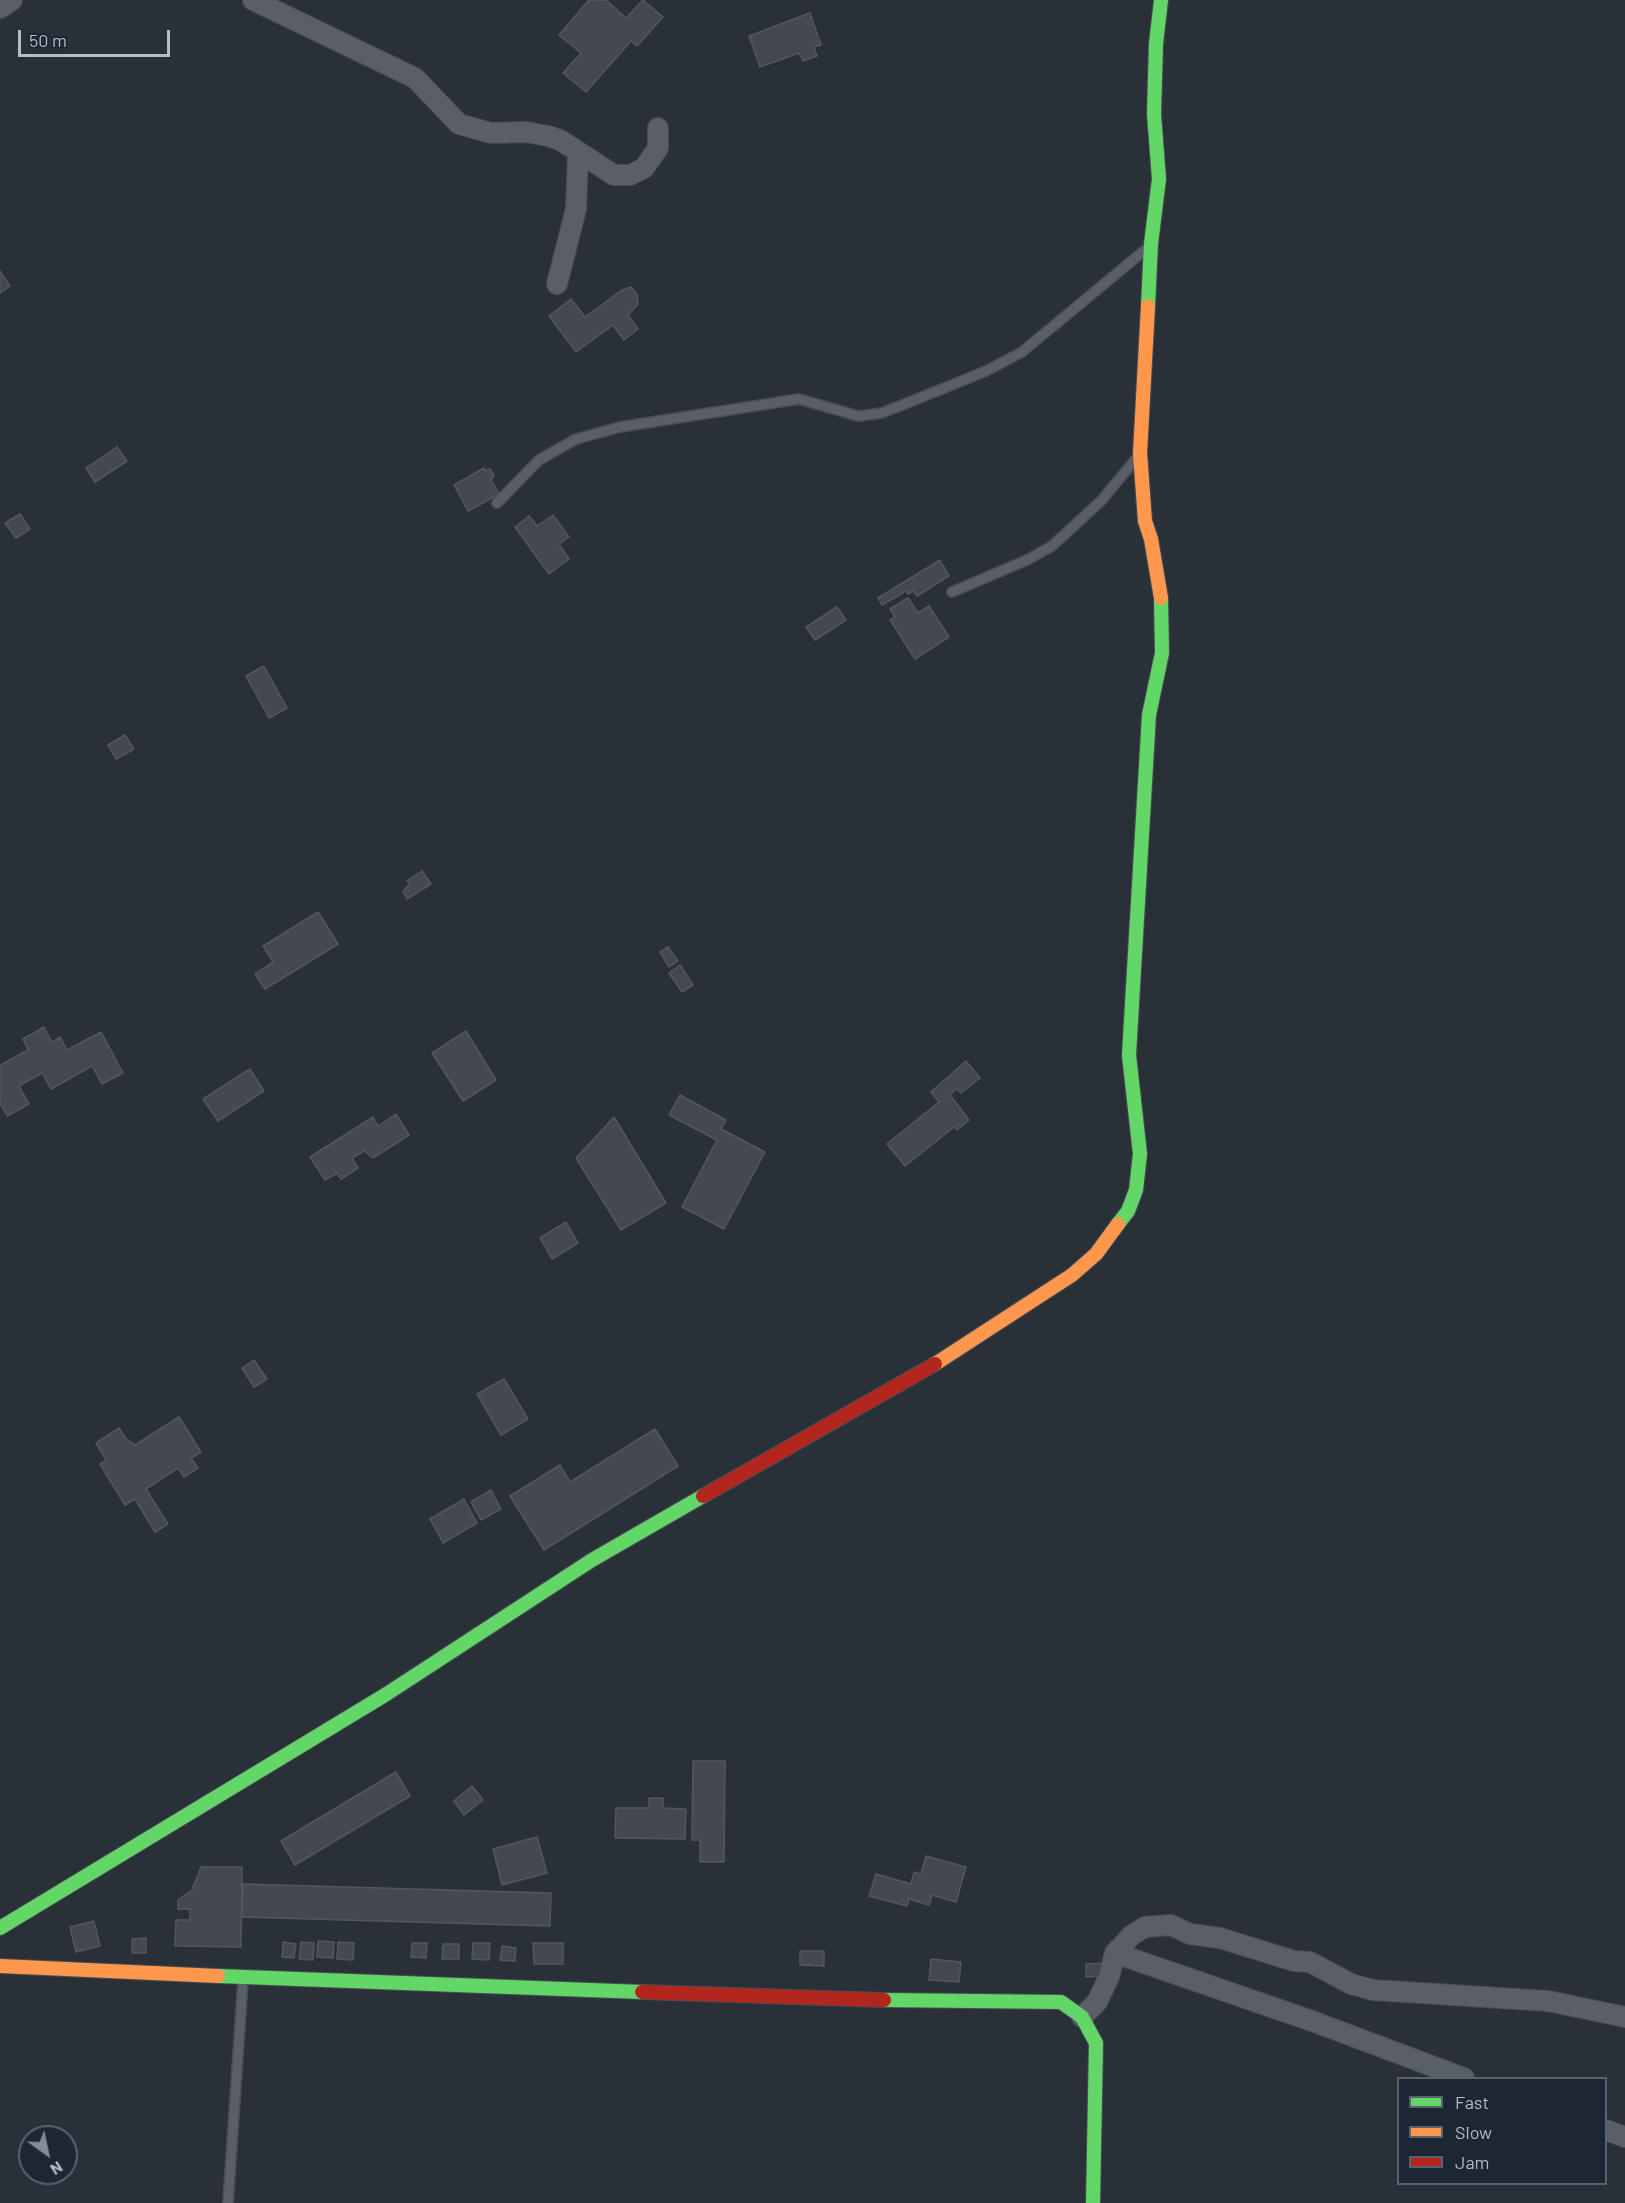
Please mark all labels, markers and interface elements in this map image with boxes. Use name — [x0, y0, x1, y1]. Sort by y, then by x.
scale bar — [21, 18, 172, 56]
text: 50 m — [29, 29, 67, 51]
legend — [1397, 2077, 1607, 2185]
text: Fast — [1455, 2091, 1489, 2113]
text: Slow — [1455, 2121, 1492, 2143]
north arrow — [18, 2125, 78, 2185]
text: Jam — [1455, 2151, 1489, 2173]
text: N — [47, 2158, 67, 2180]

